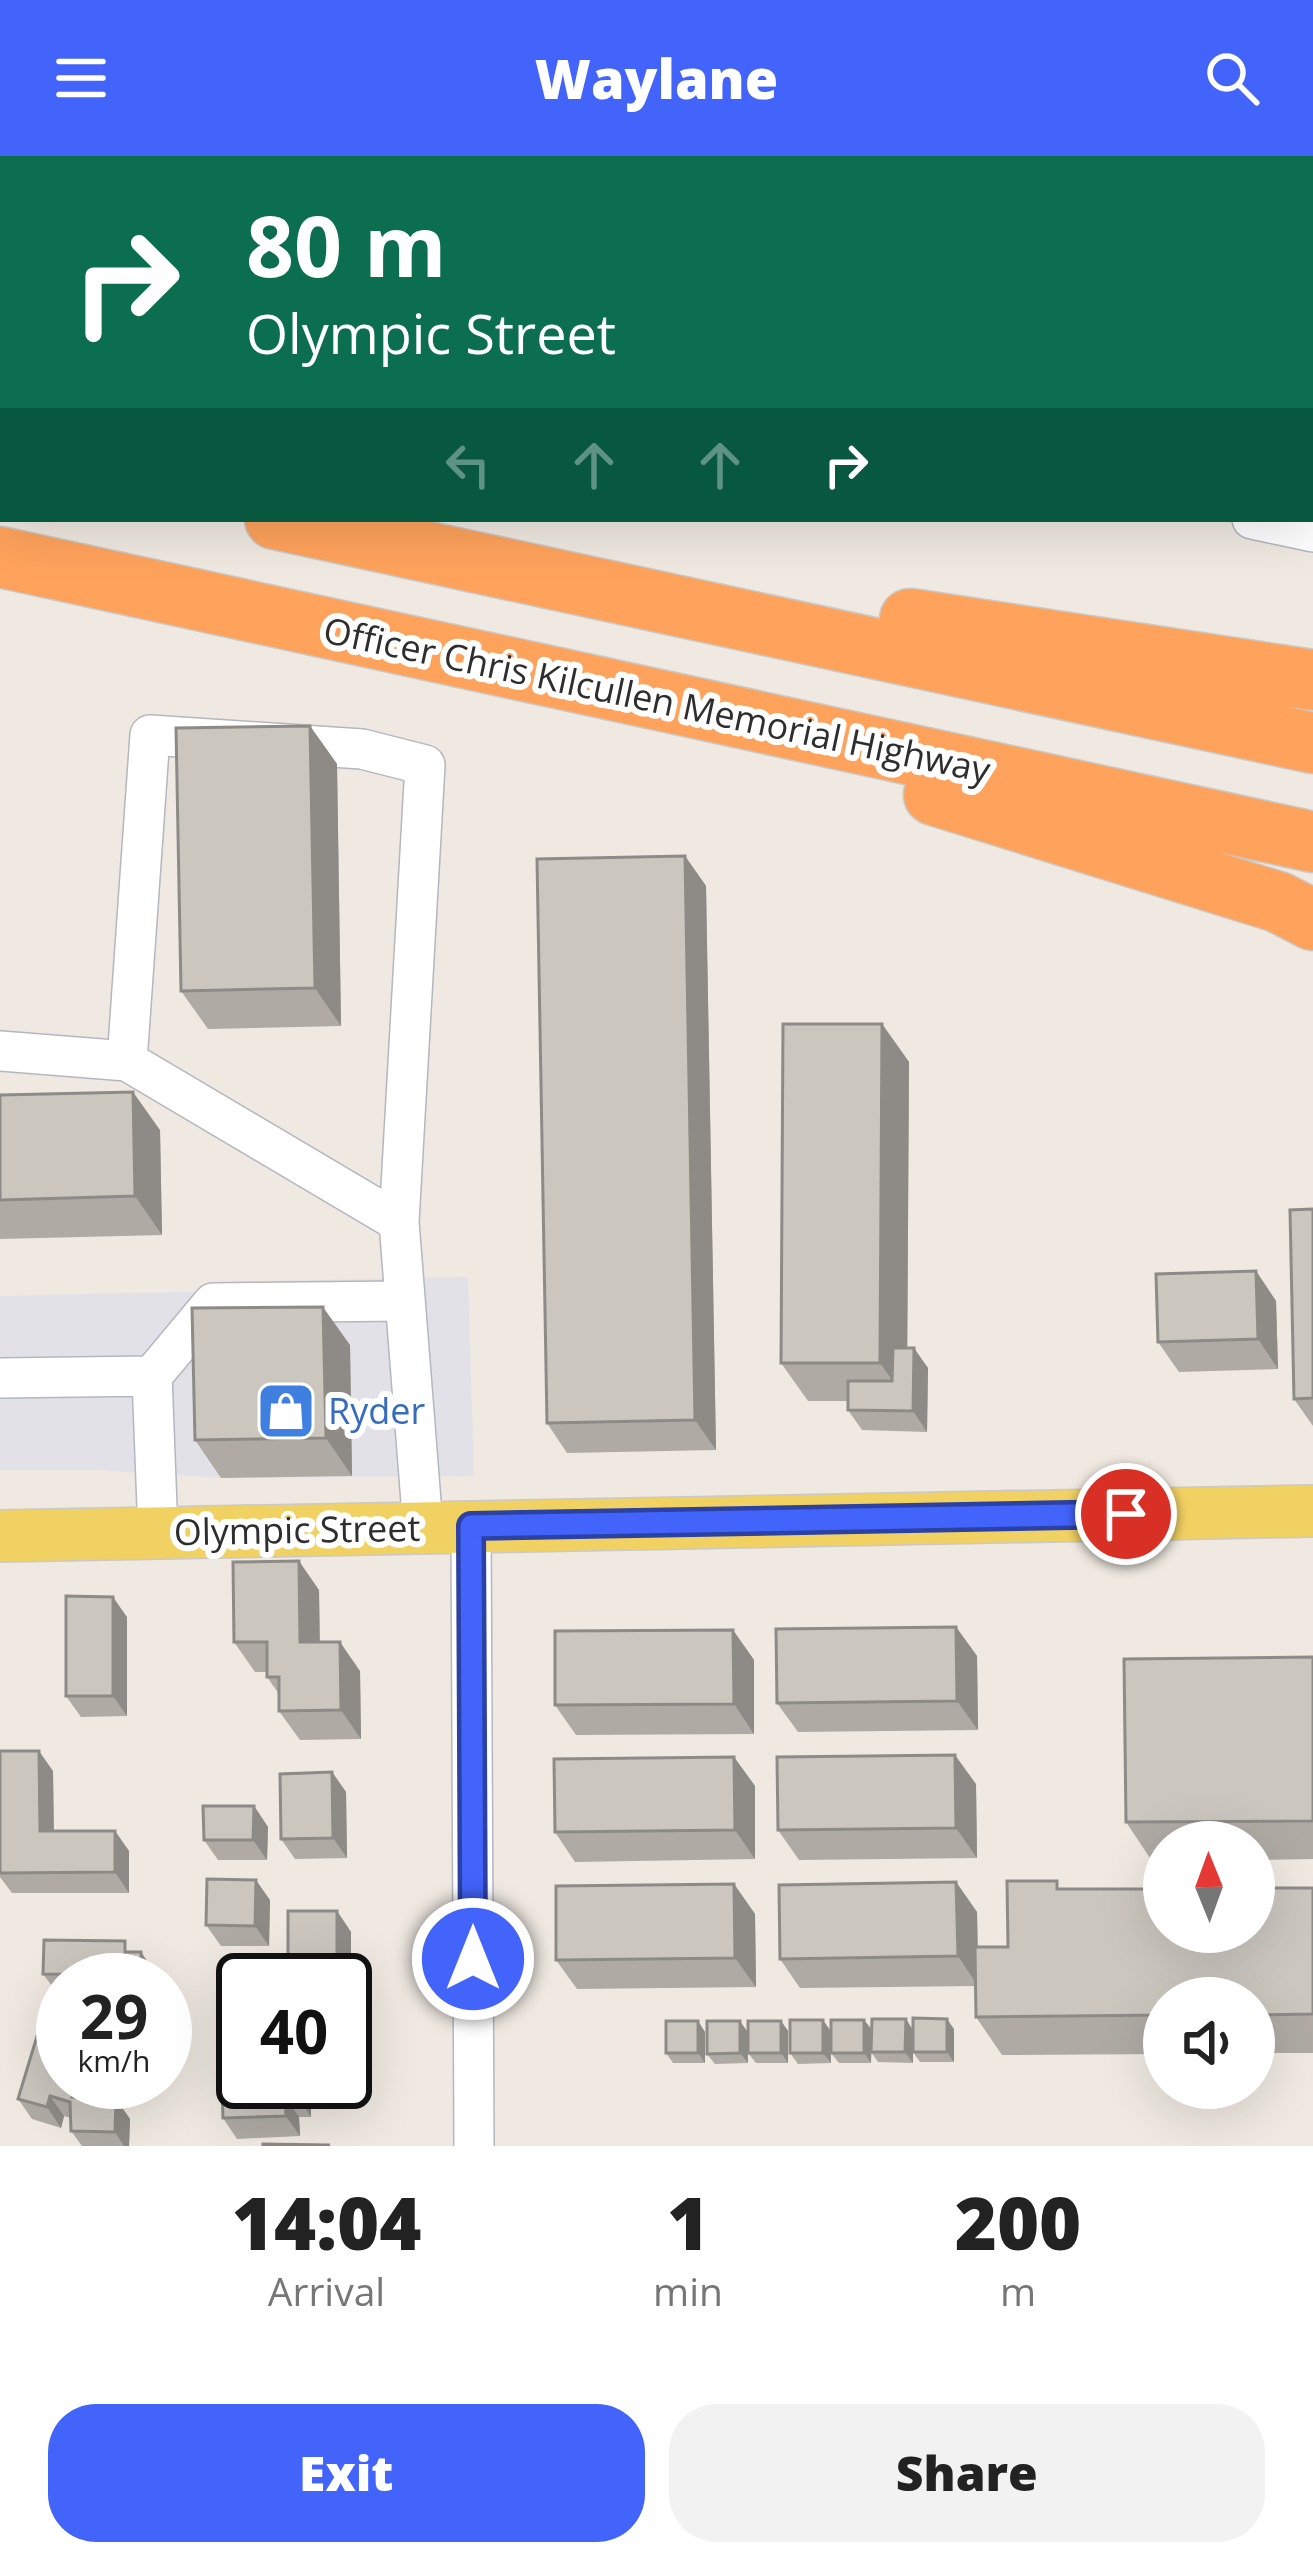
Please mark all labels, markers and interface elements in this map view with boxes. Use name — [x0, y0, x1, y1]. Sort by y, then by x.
text: Waylane — [535, 41, 778, 115]
icon: menu — [48, 45, 114, 111]
icon: search — [1199, 45, 1265, 111]
text: 80 m — [246, 187, 446, 302]
icon: right — [48, 204, 204, 360]
text: Olympic Street — [246, 296, 616, 370]
icon: left — [435, 432, 501, 498]
icon: ahead — [561, 432, 627, 498]
icon: ahead — [687, 432, 753, 498]
icon: right — [813, 432, 879, 498]
street label: Officer Chris Kilcullen Memorial Highway — [319, 605, 996, 794]
shop icon: Ryder — [255, 1380, 317, 1442]
place label: Ryder — [328, 1386, 425, 1435]
pin — [1075, 1463, 1177, 1565]
icon: arrive — [1093, 1481, 1159, 1547]
street label: Olympic Street — [173, 1503, 421, 1556]
north arrow — [1143, 1821, 1275, 1953]
map controls — [1143, 1821, 1275, 2109]
position arrow — [410, 1896, 536, 2022]
speed limit sign: 40 — [216, 1953, 372, 2109]
text: 29 — [80, 1975, 148, 2057]
button: sound — [1143, 1977, 1275, 2109]
text: km/h — [78, 2040, 150, 2081]
text: 14:04 — [232, 2173, 421, 2271]
text: 1 — [667, 2173, 709, 2271]
text: 200 — [955, 2173, 1081, 2271]
text: Arrival — [268, 2264, 385, 2317]
text: min — [653, 2264, 723, 2317]
text: m — [1000, 2264, 1036, 2317]
button: Exit — [48, 2404, 645, 2542]
button: Share — [669, 2404, 1265, 2542]

